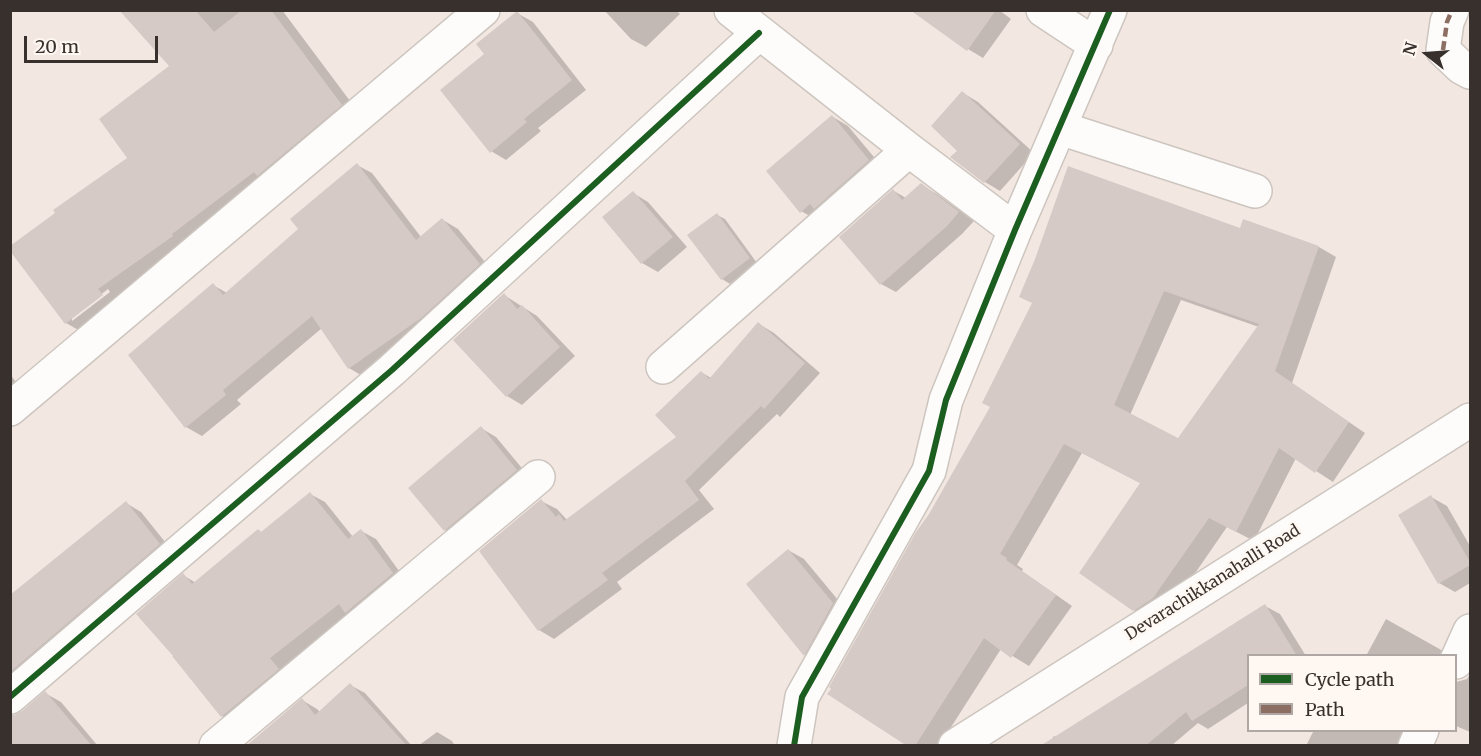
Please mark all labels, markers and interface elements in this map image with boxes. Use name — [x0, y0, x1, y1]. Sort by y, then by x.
scale bar — [27, 24, 160, 62]
north arrow — [1397, 24, 1457, 84]
text: 20 m — [35, 35, 79, 58]
text: N — [1398, 40, 1421, 58]
street label: Devarachikkanahalli Road — [1122, 521, 1304, 645]
legend — [1247, 654, 1457, 732]
text: Cycle path — [1305, 668, 1394, 691]
text: Path — [1305, 698, 1345, 721]

